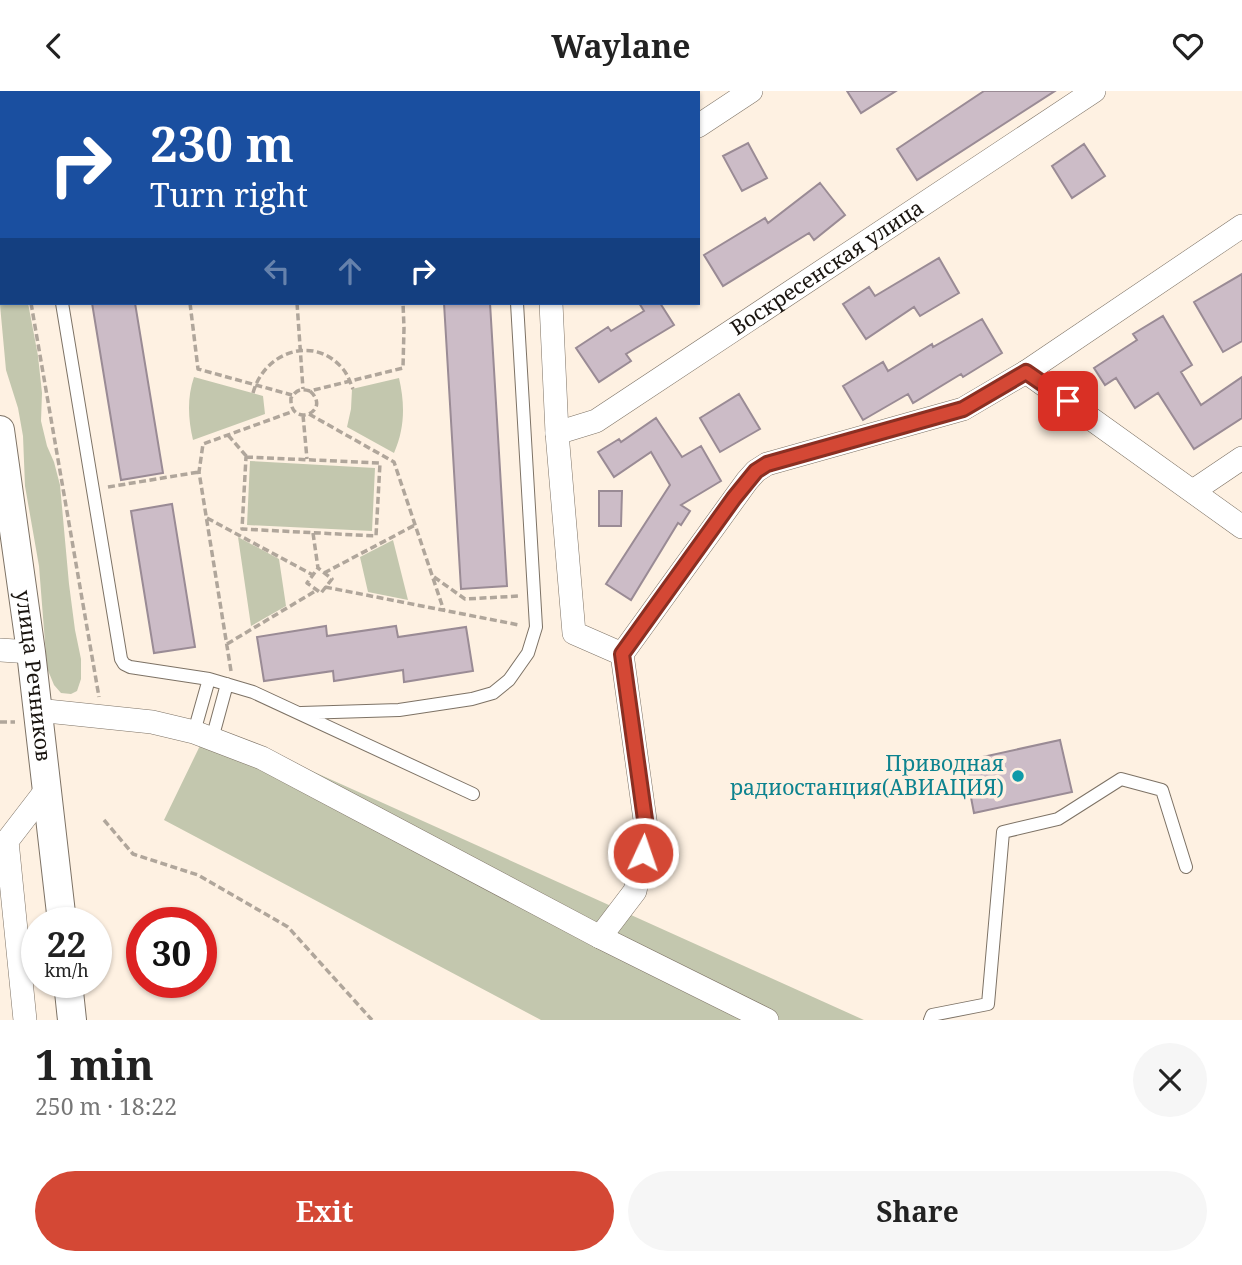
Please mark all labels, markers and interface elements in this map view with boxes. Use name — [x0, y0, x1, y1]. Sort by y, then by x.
text: Waylane — [551, 24, 691, 67]
icon: back — [35, 27, 73, 65]
icon: heart — [1169, 27, 1207, 65]
text: 230 m — [150, 110, 294, 176]
icon: right — [35, 119, 126, 210]
text: Turn right — [150, 173, 308, 216]
street label: Воскресенская улица — [725, 193, 928, 341]
icon: left — [258, 252, 296, 290]
icon: ahead — [331, 252, 369, 290]
icon: right — [404, 252, 442, 290]
pin — [1038, 371, 1098, 431]
icon: arrive — [1049, 382, 1087, 420]
street label: улица Речников — [10, 588, 58, 763]
place label: Приводная радиостанция(АВИАЦИЯ) — [730, 749, 1004, 801]
marker: Приводная радиостанция(АВИАЦИЯ) — [1010, 768, 1026, 784]
position arrow — [606, 816, 680, 890]
speed limit sign: 30 — [126, 907, 217, 998]
text: 22 — [47, 920, 86, 967]
text: km/h — [44, 958, 89, 982]
text: 1 min — [35, 1035, 154, 1092]
button: close — [1133, 1043, 1207, 1117]
text: 250 m · 18:22 — [35, 1090, 177, 1122]
button: Exit — [35, 1171, 614, 1251]
button: Share — [628, 1171, 1207, 1251]

